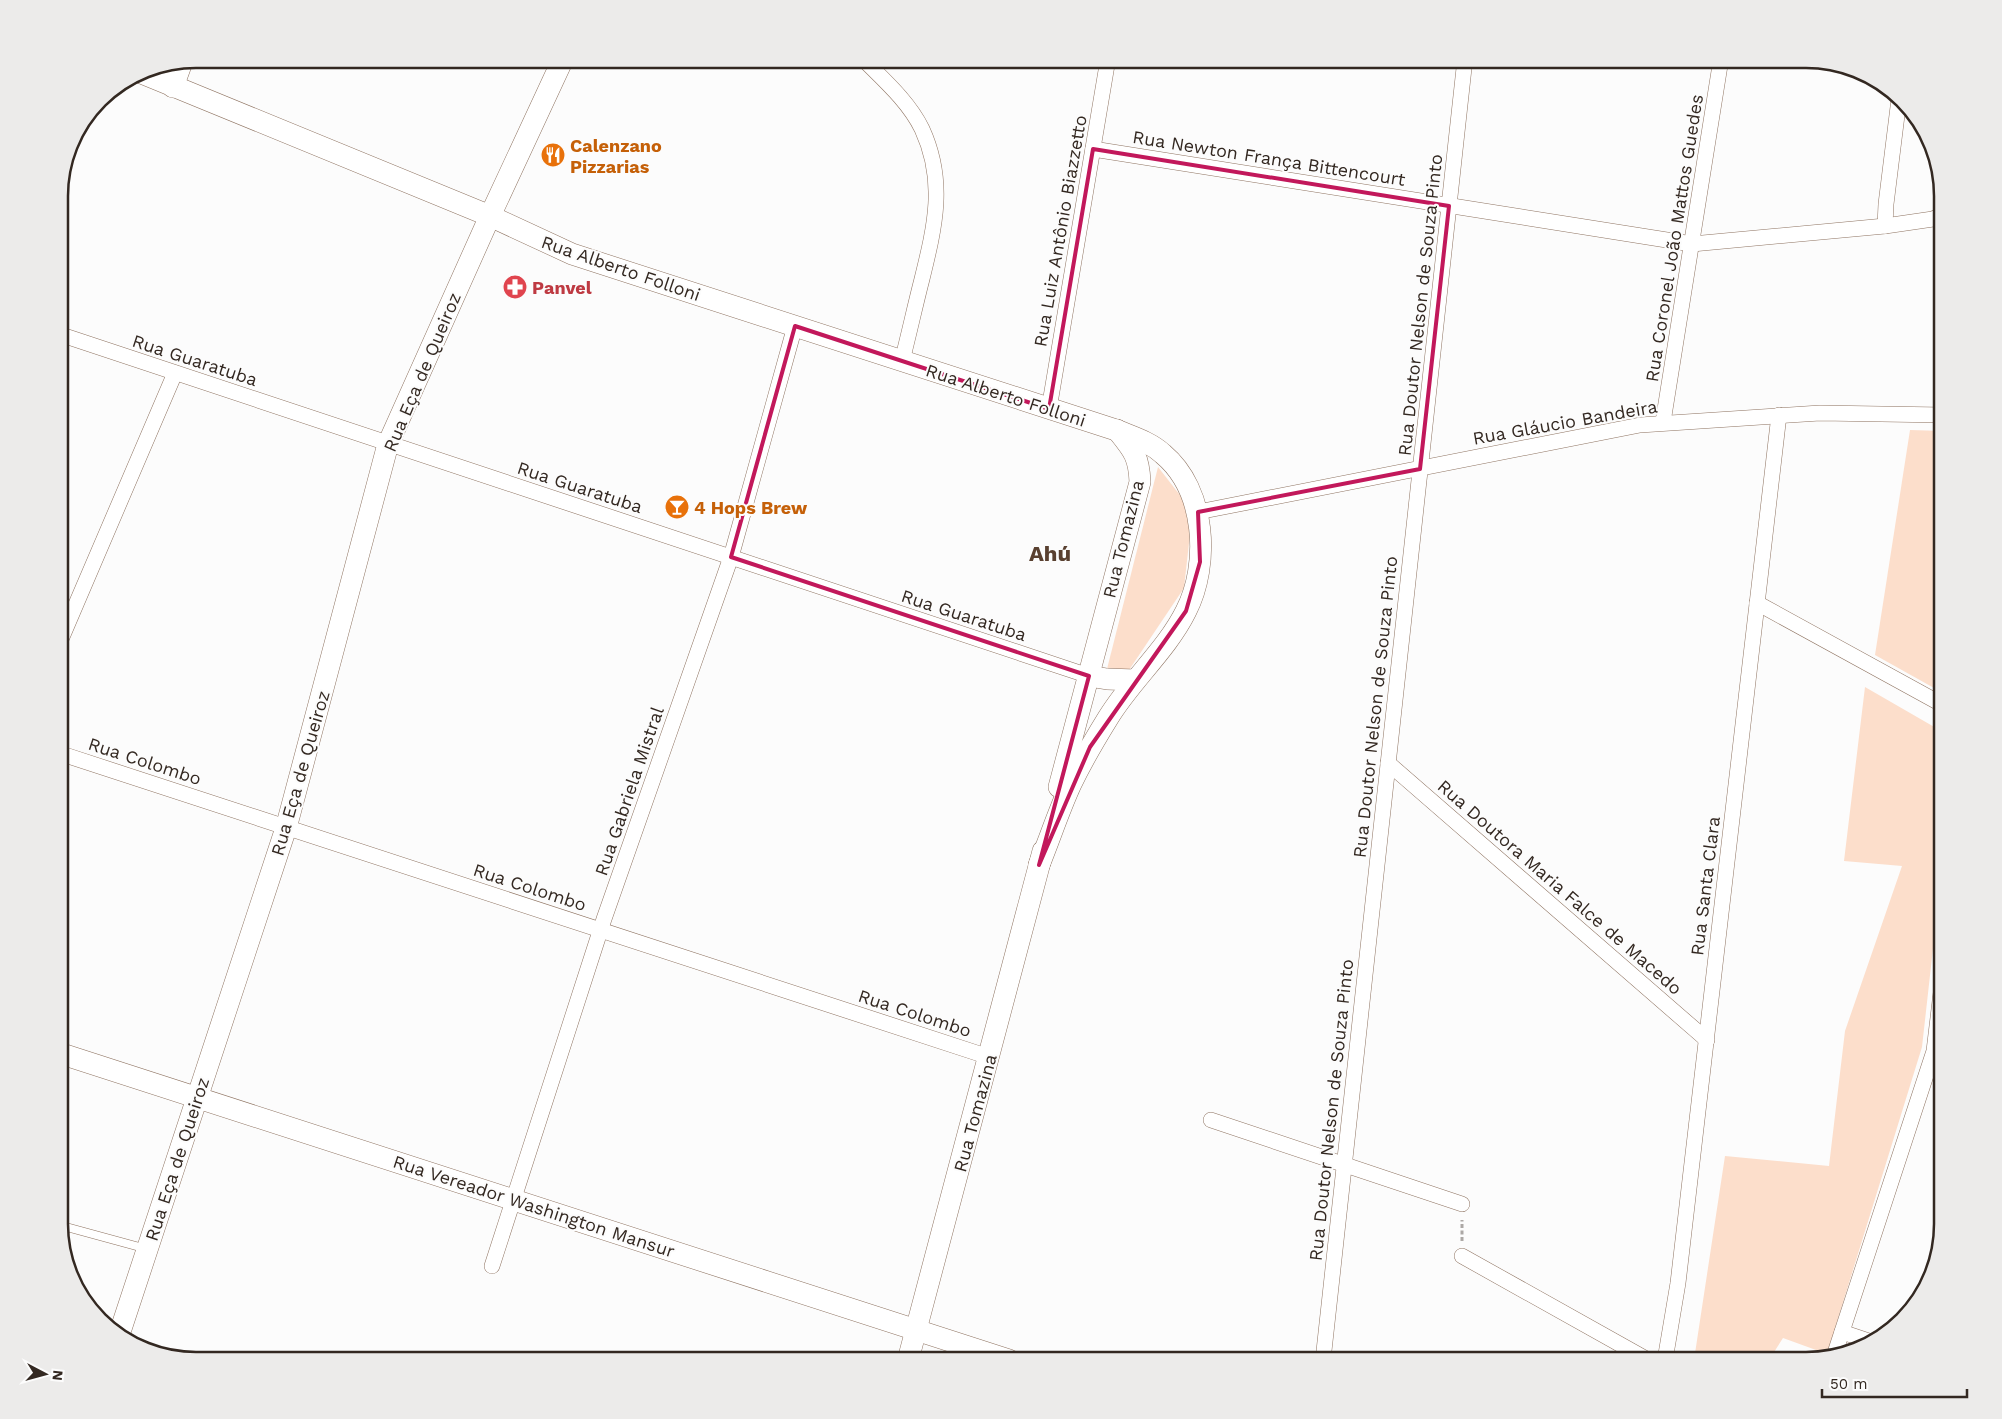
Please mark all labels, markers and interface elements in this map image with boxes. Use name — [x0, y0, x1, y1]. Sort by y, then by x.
street label: Rua Coronel João Mattos Guedes — [1641, 93, 1707, 383]
street label: Rua Luiz Antônio Biazzetto — [1029, 113, 1091, 349]
street label: Rua Newton França Bittencourt — [1131, 126, 1407, 190]
place label: Calenzano Pizzarias — [570, 135, 662, 177]
restaurant icon: Calenzano Pizzarias — [540, 142, 566, 168]
street label: Rua Doutor Nelson de Souza Pinto — [1394, 153, 1446, 457]
street label: Rua Alberto Folloni — [539, 231, 703, 305]
pharmacy icon: Panvel — [502, 274, 528, 300]
place label: Panvel — [532, 277, 592, 298]
street label: Rua Eça de Queiroz — [379, 289, 465, 455]
street label: Rua Guaratuba — [130, 330, 260, 390]
street label: Rua Alberto Folloni — [923, 359, 1089, 431]
street label: Rua Gláucio Bandeira — [1471, 395, 1659, 449]
street label: Rua Guaratuba — [515, 457, 645, 517]
street label: Rua Tomazina — [1098, 478, 1148, 600]
bar icon: 4 Hops Brew — [664, 494, 690, 520]
place label: 4 Hops Brew — [694, 497, 808, 518]
district label: Ahú — [1029, 541, 1071, 566]
street label: Rua Doutor Nelson de Souza Pinto — [1349, 555, 1401, 859]
street label: Rua Guaratuba — [899, 585, 1029, 645]
street label: Rua Eça de Queiroz — [266, 688, 334, 858]
street label: Rua Gabriela Mistral — [590, 703, 668, 878]
street label: Rua Colombo — [86, 733, 204, 789]
street label: Rua Doutora Maria Falce de Macedo — [1434, 775, 1686, 999]
street label: Rua Santa Clara — [1686, 815, 1724, 957]
street label: Rua Colombo — [471, 859, 589, 915]
street label: Rua Doutor Nelson de Souza Pinto — [1305, 958, 1357, 1262]
street label: Rua Colombo — [856, 985, 974, 1041]
street label: Rua Tomazina — [949, 1052, 1001, 1174]
street label: Rua Eça de Queiroz — [141, 1075, 213, 1243]
street label: Rua Vereador Washington Mansur — [391, 1150, 677, 1262]
north arrow — [20, 1349, 70, 1399]
scale bar — [1822, 1366, 1967, 1398]
text: N — [49, 1369, 66, 1381]
text: 50 m — [1830, 1375, 1867, 1393]

